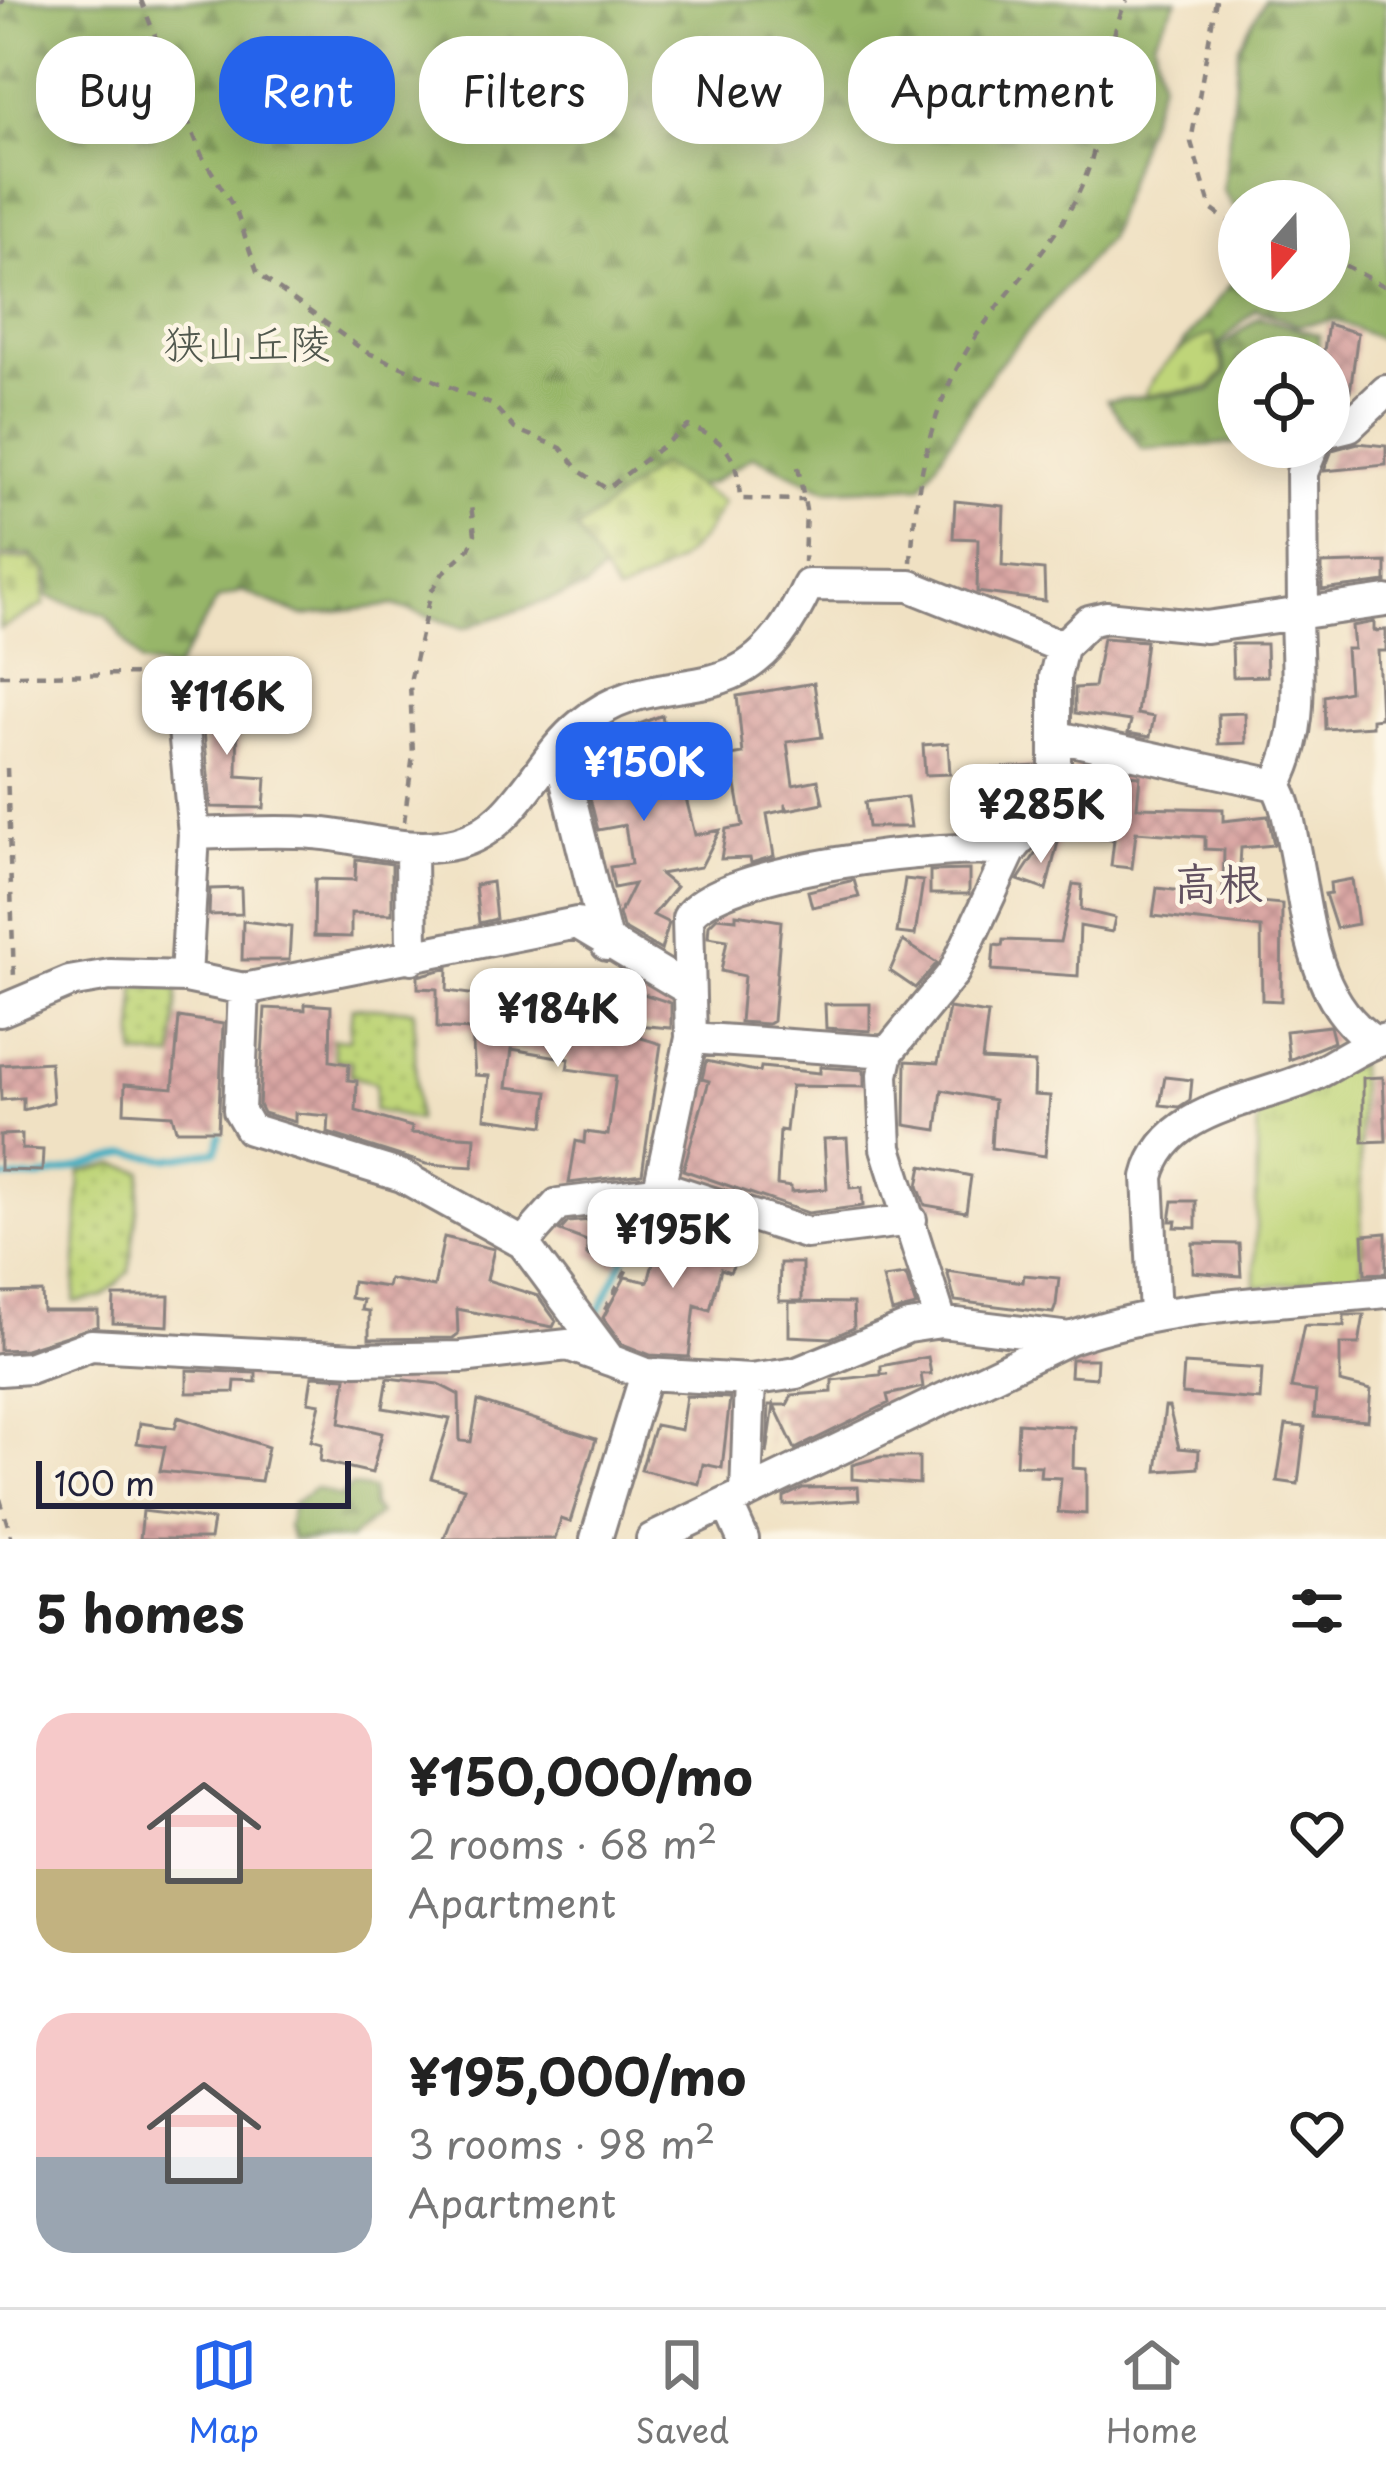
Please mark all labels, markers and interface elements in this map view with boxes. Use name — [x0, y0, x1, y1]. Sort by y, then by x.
chip: Buy — [36, 36, 195, 144]
chip: Rent — [219, 36, 395, 144]
chip: Filters — [419, 36, 628, 144]
chip: New — [652, 36, 824, 144]
chip: Apartment — [848, 36, 1156, 144]
north arrow — [1218, 180, 1350, 312]
map controls — [1218, 180, 1350, 468]
park label: 狭山丘陵 — [163, 310, 331, 373]
button: locate — [1218, 336, 1350, 468]
pin: ¥116K — [143, 656, 311, 758]
text: ¥116K — [169, 665, 285, 724]
pin: ¥150K — [560, 722, 728, 824]
text: ¥150K — [583, 731, 705, 790]
pin: ¥285K — [957, 764, 1125, 866]
text: ¥285K — [977, 773, 1105, 832]
district label: 高根 — [1173, 847, 1263, 915]
pin: ¥184K — [474, 968, 642, 1070]
text: ¥184K — [497, 977, 619, 1036]
pin: ¥195K — [589, 1189, 757, 1291]
text: ¥195K — [614, 1198, 732, 1257]
scale bar — [36, 1455, 351, 1508]
text: 100 m — [54, 1457, 155, 1507]
text: 5 homes — [36, 1573, 245, 1650]
icon: filters — [1284, 1578, 1350, 1644]
text: ¥150,000/mo — [408, 1736, 753, 1813]
icon: home — [132, 1761, 276, 1905]
icon: heart — [1284, 1800, 1350, 1866]
text: 2 rooms · 68 m² — [408, 1813, 717, 1872]
text: Apartment — [408, 1872, 616, 1931]
text: ¥195,000/mo — [408, 2036, 746, 2113]
icon: home — [132, 2061, 276, 2205]
icon: heart — [1284, 2100, 1350, 2166]
text: 3 rooms · 98 m² — [408, 2113, 715, 2172]
text: Apartment — [408, 2172, 616, 2231]
tab: Map — [188, 2332, 259, 2454]
tab: Saved — [636, 2332, 729, 2454]
tab: Home — [1106, 2332, 1198, 2454]

